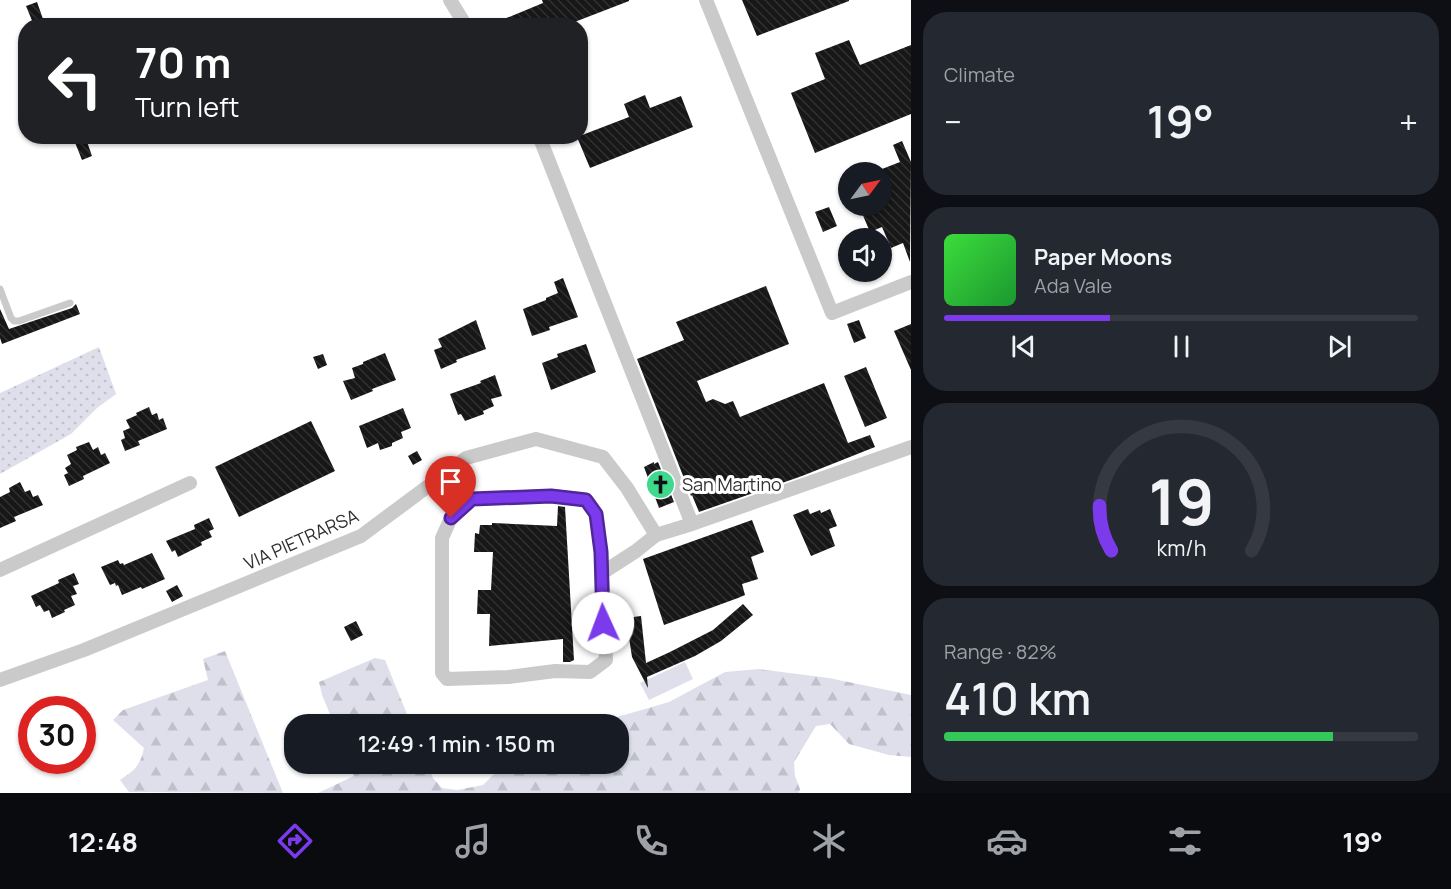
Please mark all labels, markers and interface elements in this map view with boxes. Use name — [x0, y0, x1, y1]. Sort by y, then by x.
text: 70 m — [135, 33, 231, 91]
icon: left — [36, 42, 114, 120]
text: Climate — [944, 61, 1015, 88]
text: Turn left — [135, 88, 239, 125]
text: 19° — [1147, 90, 1214, 152]
text: − — [944, 99, 962, 144]
text: + — [1399, 99, 1418, 144]
north arrow — [838, 162, 892, 216]
map controls — [838, 162, 892, 282]
button: sound — [838, 228, 892, 282]
text: Paper Moons — [1034, 242, 1172, 272]
text: Ada Vale — [1034, 272, 1112, 299]
icon: previous — [1007, 330, 1040, 363]
icon: pause — [1165, 330, 1198, 363]
icon: next — [1323, 330, 1356, 363]
pin — [425, 456, 476, 518]
text: 19 — [1148, 458, 1214, 544]
icon: arrive — [434, 465, 467, 498]
church icon: San Martino — [645, 468, 677, 500]
place label: San Martino — [682, 472, 782, 496]
street label: VIA PIETRARSA — [240, 503, 362, 575]
text: km/h — [1156, 534, 1206, 563]
position arrow — [571, 591, 635, 655]
text: Range · 82% — [944, 638, 1057, 665]
text: 410 km — [944, 667, 1091, 729]
speed limit sign: 30 — [18, 696, 96, 774]
text: 12:49 · 1 min · 150 m — [358, 729, 555, 759]
icon: directions — [274, 820, 316, 862]
icon: music — [452, 820, 494, 862]
icon: phone — [630, 820, 672, 862]
icon: climate — [808, 820, 850, 862]
icon: car — [986, 820, 1028, 862]
icon: filters — [1164, 820, 1206, 862]
text: 12:48 — [68, 823, 138, 860]
text: 19° — [1342, 823, 1383, 860]

